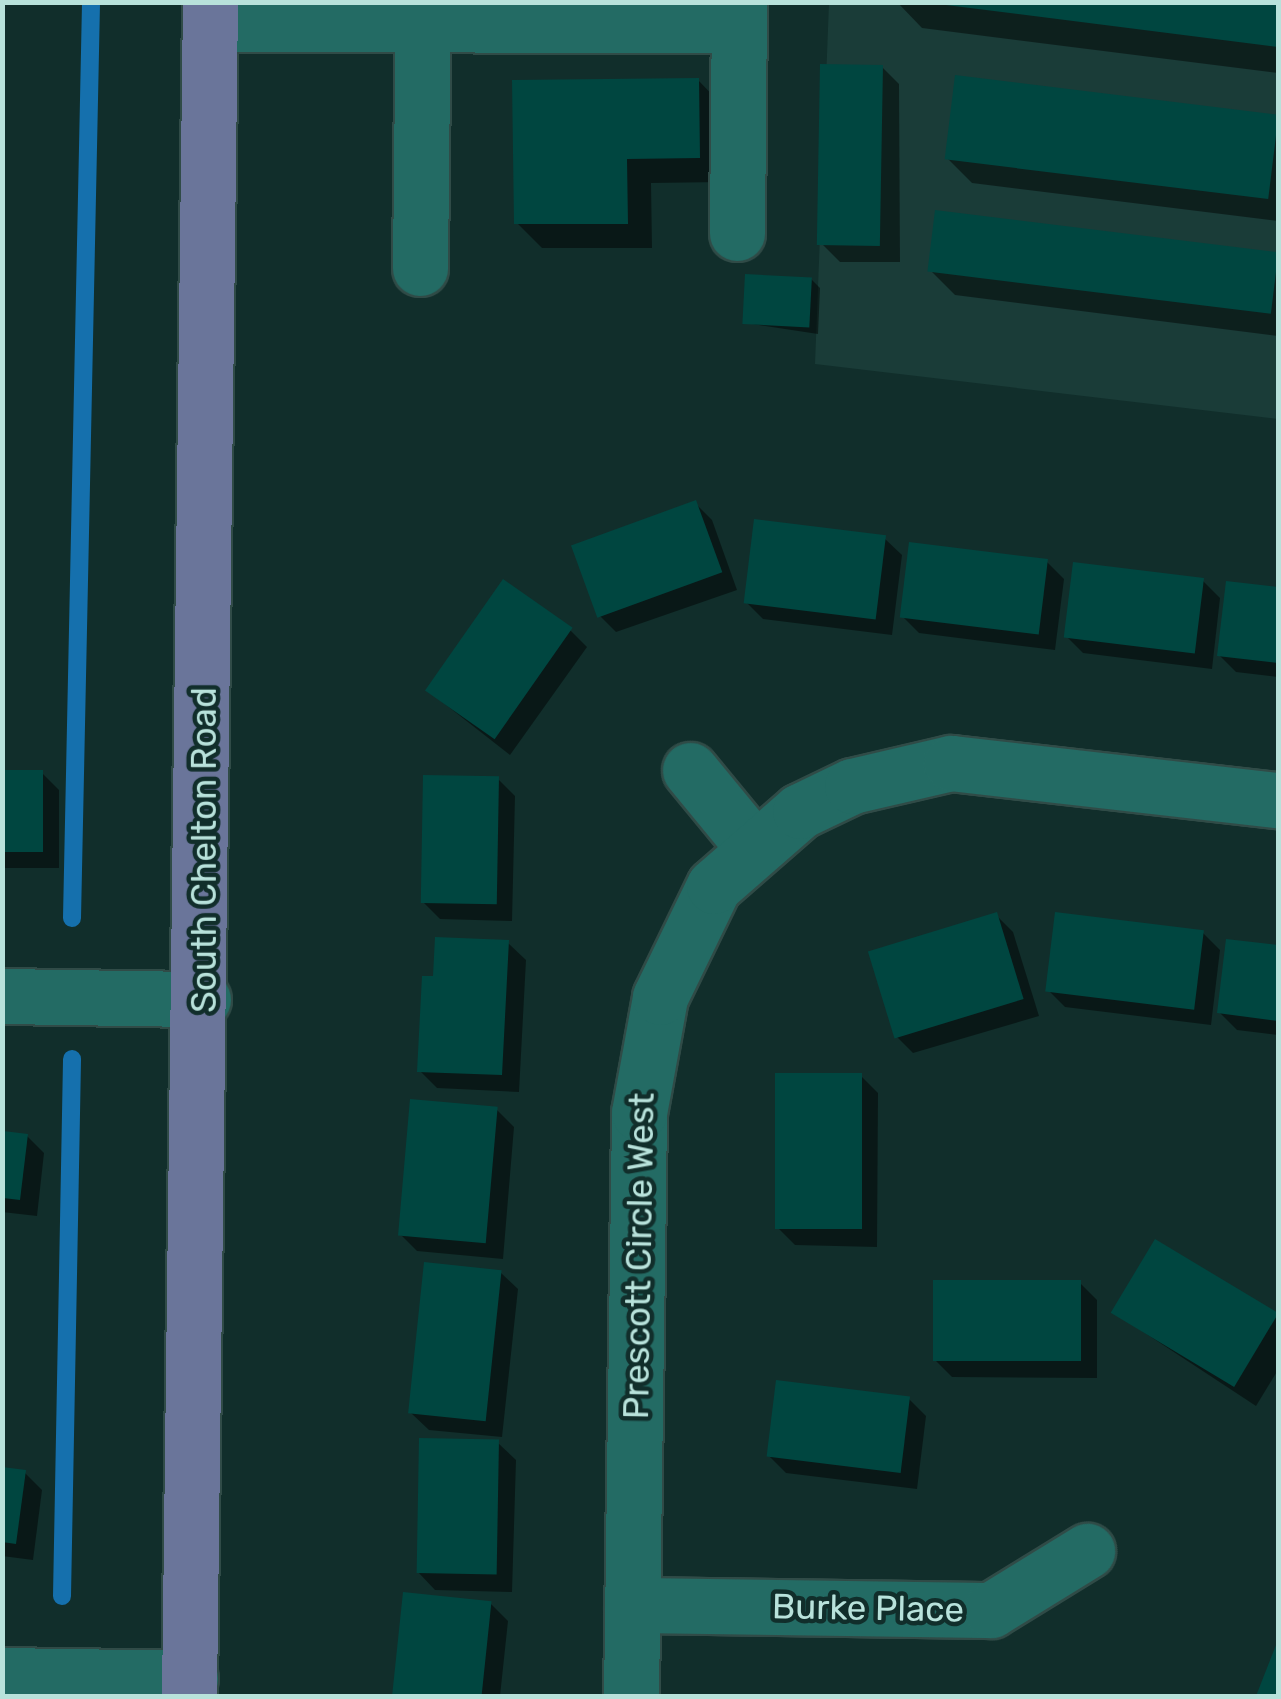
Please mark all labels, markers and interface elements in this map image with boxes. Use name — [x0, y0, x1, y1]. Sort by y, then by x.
street label: South Chelton Road — [183, 687, 225, 1013]
street label: Prescott Circle West — [615, 1092, 663, 1420]
street label: Burke Place — [771, 1585, 965, 1631]

